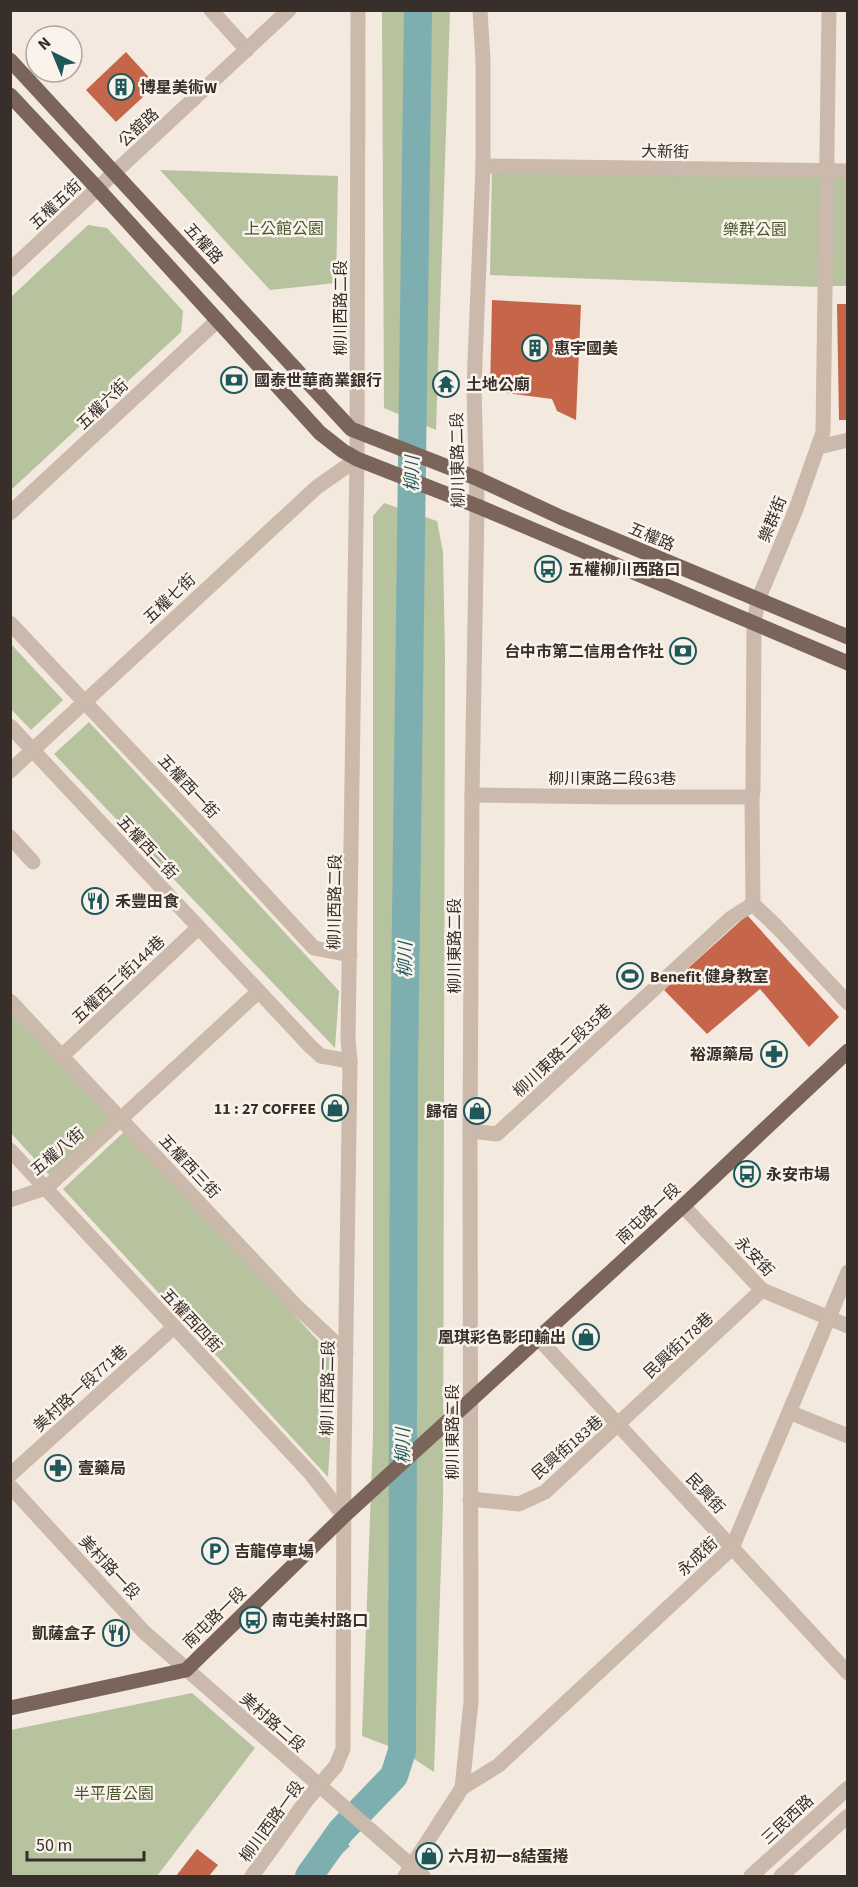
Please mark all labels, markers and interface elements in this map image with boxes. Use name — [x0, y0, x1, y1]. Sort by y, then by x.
north arrow — [24, 24, 84, 84]
text: N — [33, 32, 56, 55]
building icon: 博星美術W — [106, 72, 136, 102]
place label: 博星美術W — [140, 77, 217, 99]
street label: 公舘路 — [114, 103, 164, 152]
street label: 大新街 — [641, 141, 689, 163]
street label: 五權五街 — [25, 175, 87, 235]
street label: 五權路 — [179, 218, 227, 269]
park label: 上公館公園 — [244, 218, 324, 240]
park label: 樂群公園 — [723, 219, 787, 241]
street label: 柳川西路二段 — [330, 260, 352, 356]
building icon: 惠宇國美 — [520, 333, 550, 363]
place label: 惠宇國美 — [554, 338, 618, 360]
bank icon: 國泰世華商業銀行 — [219, 365, 249, 395]
temple icon: 土地公廟 — [431, 369, 461, 399]
place label: 國泰世華商業銀行 — [254, 370, 382, 392]
place label: 土地公廟 — [466, 374, 530, 396]
street label: 五權六街 — [72, 375, 133, 435]
street label: 柳川東路二段 — [446, 412, 470, 508]
water label: 柳川 — [400, 454, 425, 492]
street label: 樂群街 — [754, 493, 792, 546]
street label: 五權路 — [625, 517, 678, 556]
bus stop icon: 五權柳川西路口 — [533, 554, 563, 584]
place label: 五權柳川西路口 — [568, 559, 680, 581]
street label: 五權七街 — [139, 569, 201, 629]
bank icon: 台中市第二信用合作社 — [668, 636, 698, 666]
place label: 台中市第二信用合作社 — [504, 641, 664, 663]
street label: 五權西一街 — [153, 750, 224, 823]
street label: 柳川東路二段63巷 — [548, 768, 676, 790]
street label: 五權西二街 — [112, 811, 183, 884]
street label: 柳川西路二段 — [323, 854, 347, 950]
restaurant icon: 禾豐田食 — [80, 886, 110, 916]
place label: 禾豐田食 — [115, 891, 179, 913]
street label: 柳川東路二段 — [444, 898, 466, 994]
street label: 五權西二街144巷 — [67, 931, 170, 1029]
water label: 柳川 — [393, 940, 418, 978]
sports icon: Benefit 健身教室 — [615, 961, 645, 991]
place label: Benefit 健身教室 — [650, 966, 769, 988]
street label: 柳川東路二段35巷 — [508, 999, 617, 1102]
pharmacy icon: 裕源藥局 — [759, 1039, 789, 1069]
place label: 裕源藥局 — [690, 1044, 754, 1066]
shop icon: 11 : 27 COFFEE — [320, 1093, 350, 1123]
shop icon: 歸宿 — [462, 1096, 492, 1126]
place label: 11 : 27 COFFEE — [214, 1098, 316, 1120]
place label: 歸宿 — [426, 1101, 458, 1123]
street label: 五權八街 — [26, 1123, 89, 1181]
street label: 五權西三街 — [154, 1130, 225, 1203]
bus stop icon: 永安市場 — [732, 1159, 762, 1189]
place label: 永安市場 — [766, 1164, 830, 1186]
street label: 南屯路一段 — [612, 1178, 685, 1249]
street label: 永安街 — [730, 1232, 779, 1282]
street label: 五權西四街 — [156, 1284, 227, 1357]
street label: 民興街178巷 — [639, 1308, 718, 1384]
shop icon: 凰琪彩色影印輸出 — [571, 1322, 601, 1352]
place label: 凰琪彩色影印輸出 — [438, 1327, 566, 1349]
street label: 美村路一段771巷 — [29, 1340, 133, 1437]
street label: 柳川西路二段 — [316, 1340, 340, 1436]
street label: 柳川東路二段 — [442, 1384, 464, 1480]
street label: 民興街183巷 — [527, 1411, 608, 1485]
water label: 柳川 — [391, 1426, 416, 1464]
pharmacy icon: 壹藥局 — [43, 1453, 73, 1483]
place label: 壹藥局 — [78, 1458, 126, 1480]
street label: 民興街 — [681, 1469, 730, 1519]
street label: 美村路一段 — [74, 1531, 145, 1604]
street label: 永成街 — [673, 1532, 723, 1581]
parking icon: 吉龍停車場 — [200, 1536, 230, 1566]
place label: 吉龍停車場 — [234, 1541, 314, 1563]
street label: 南屯路一段 — [178, 1582, 251, 1653]
bus stop icon: 南屯美村路口 — [238, 1605, 268, 1635]
place label: 南屯美村路口 — [272, 1610, 368, 1632]
restaurant icon: 凱薩盒子 — [101, 1618, 131, 1648]
place label: 凱薩盒子 — [32, 1623, 96, 1645]
street label: 美村路二段 — [235, 1688, 310, 1757]
street label: 柳川西路一段 — [235, 1776, 309, 1867]
park label: 半平厝公園 — [74, 1783, 154, 1805]
street label: 三民西路 — [757, 1790, 819, 1850]
scale bar — [27, 1824, 144, 1862]
text: 50 m — [36, 1833, 72, 1858]
shop icon: 六月初一8結蛋捲 — [414, 1841, 444, 1871]
place label: 六月初一8結蛋捲 — [448, 1846, 568, 1868]

